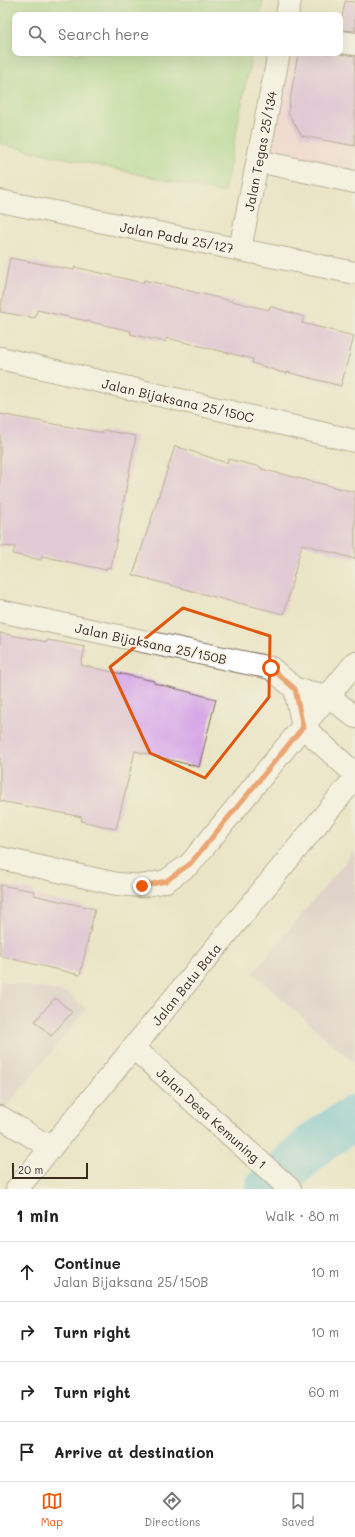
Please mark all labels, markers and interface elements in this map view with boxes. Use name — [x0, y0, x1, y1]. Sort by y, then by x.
search box — [12, 12, 343, 56]
icon: search — [26, 23, 48, 45]
text: Search here — [58, 24, 149, 44]
street label: Jalan Tegas 25/134 — [240, 89, 280, 213]
street label: Jalan Padu 25/127 — [119, 218, 235, 256]
street label: Jalan Bijaksana 25/150C — [100, 374, 256, 426]
street label: Jalan Bijaksana 25/150B — [74, 619, 228, 667]
route start — [262, 659, 280, 677]
route end — [133, 877, 151, 895]
street label: Jalan Batu Bata — [148, 939, 224, 1029]
street label: Jalan Desa Kemuning 1 — [153, 1064, 271, 1172]
scale bar — [12, 1161, 88, 1180]
text: 20 m — [18, 1162, 43, 1177]
text: 1 min — [16, 1204, 59, 1226]
text: Walk · 80 m — [265, 1207, 339, 1224]
text: Continue — [54, 1253, 121, 1273]
icon: ahead — [16, 1261, 38, 1283]
text: 10 m — [311, 1263, 339, 1280]
text: Jalan Bijaksana 25/150B — [54, 1273, 208, 1290]
icon: right — [16, 1321, 38, 1343]
text: Turn right — [54, 1322, 131, 1342]
text: 10 m — [311, 1323, 339, 1340]
icon: right — [16, 1381, 38, 1403]
text: Turn right — [54, 1382, 131, 1402]
text: 60 m — [309, 1383, 339, 1400]
icon: arrive — [16, 1441, 38, 1463]
text: Arrive at destination — [54, 1442, 214, 1462]
tab: Map — [41, 1490, 63, 1529]
tab: Directions — [144, 1490, 200, 1529]
tab: Saved — [282, 1490, 314, 1529]

